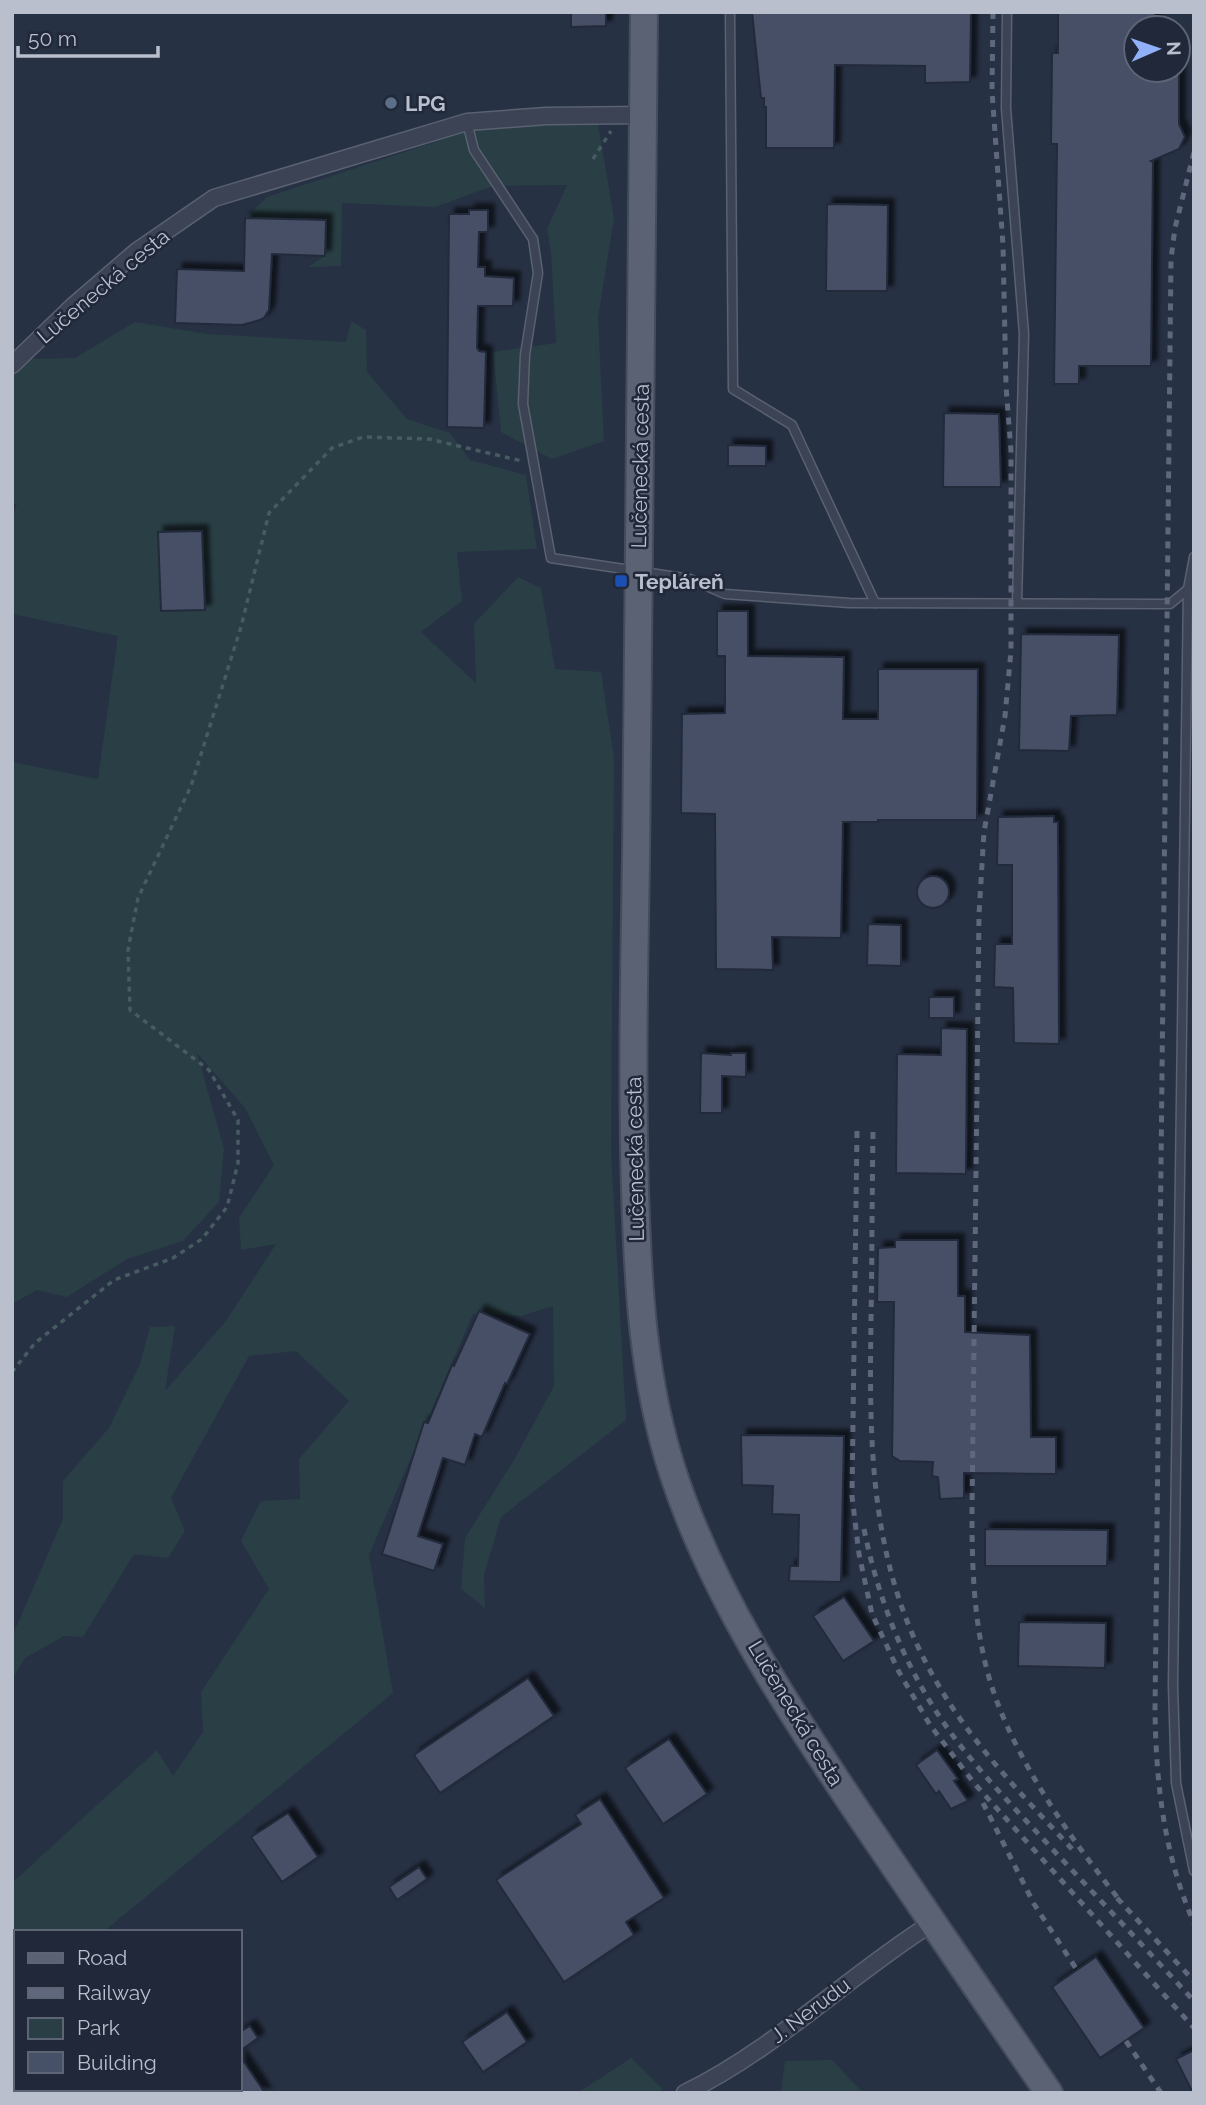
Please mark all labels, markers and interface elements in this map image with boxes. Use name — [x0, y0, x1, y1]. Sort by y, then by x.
scale bar — [18, 14, 158, 58]
north arrow — [1122, 14, 1192, 84]
text: 50 m — [28, 26, 77, 51]
text: N — [1163, 41, 1185, 56]
place label: LPG — [405, 91, 446, 116]
marker: LPG — [383, 95, 399, 111]
street label: Lučenecká cesta — [32, 223, 174, 349]
street label: Lučenecká cesta — [626, 383, 654, 549]
place label: Tepláreň — [635, 569, 724, 594]
marker: Tepláreň — [613, 573, 629, 589]
street label: Lučenecká cesta — [621, 1076, 649, 1242]
street label: Lučenecká cesta — [743, 1636, 849, 1790]
legend — [14, 1930, 242, 2091]
text: Road — [77, 1945, 127, 1970]
street label: J. Nerudu — [765, 1972, 855, 2048]
text: Railway — [77, 1980, 151, 2005]
text: Park — [77, 2015, 120, 2040]
text: Building — [77, 2050, 157, 2075]

